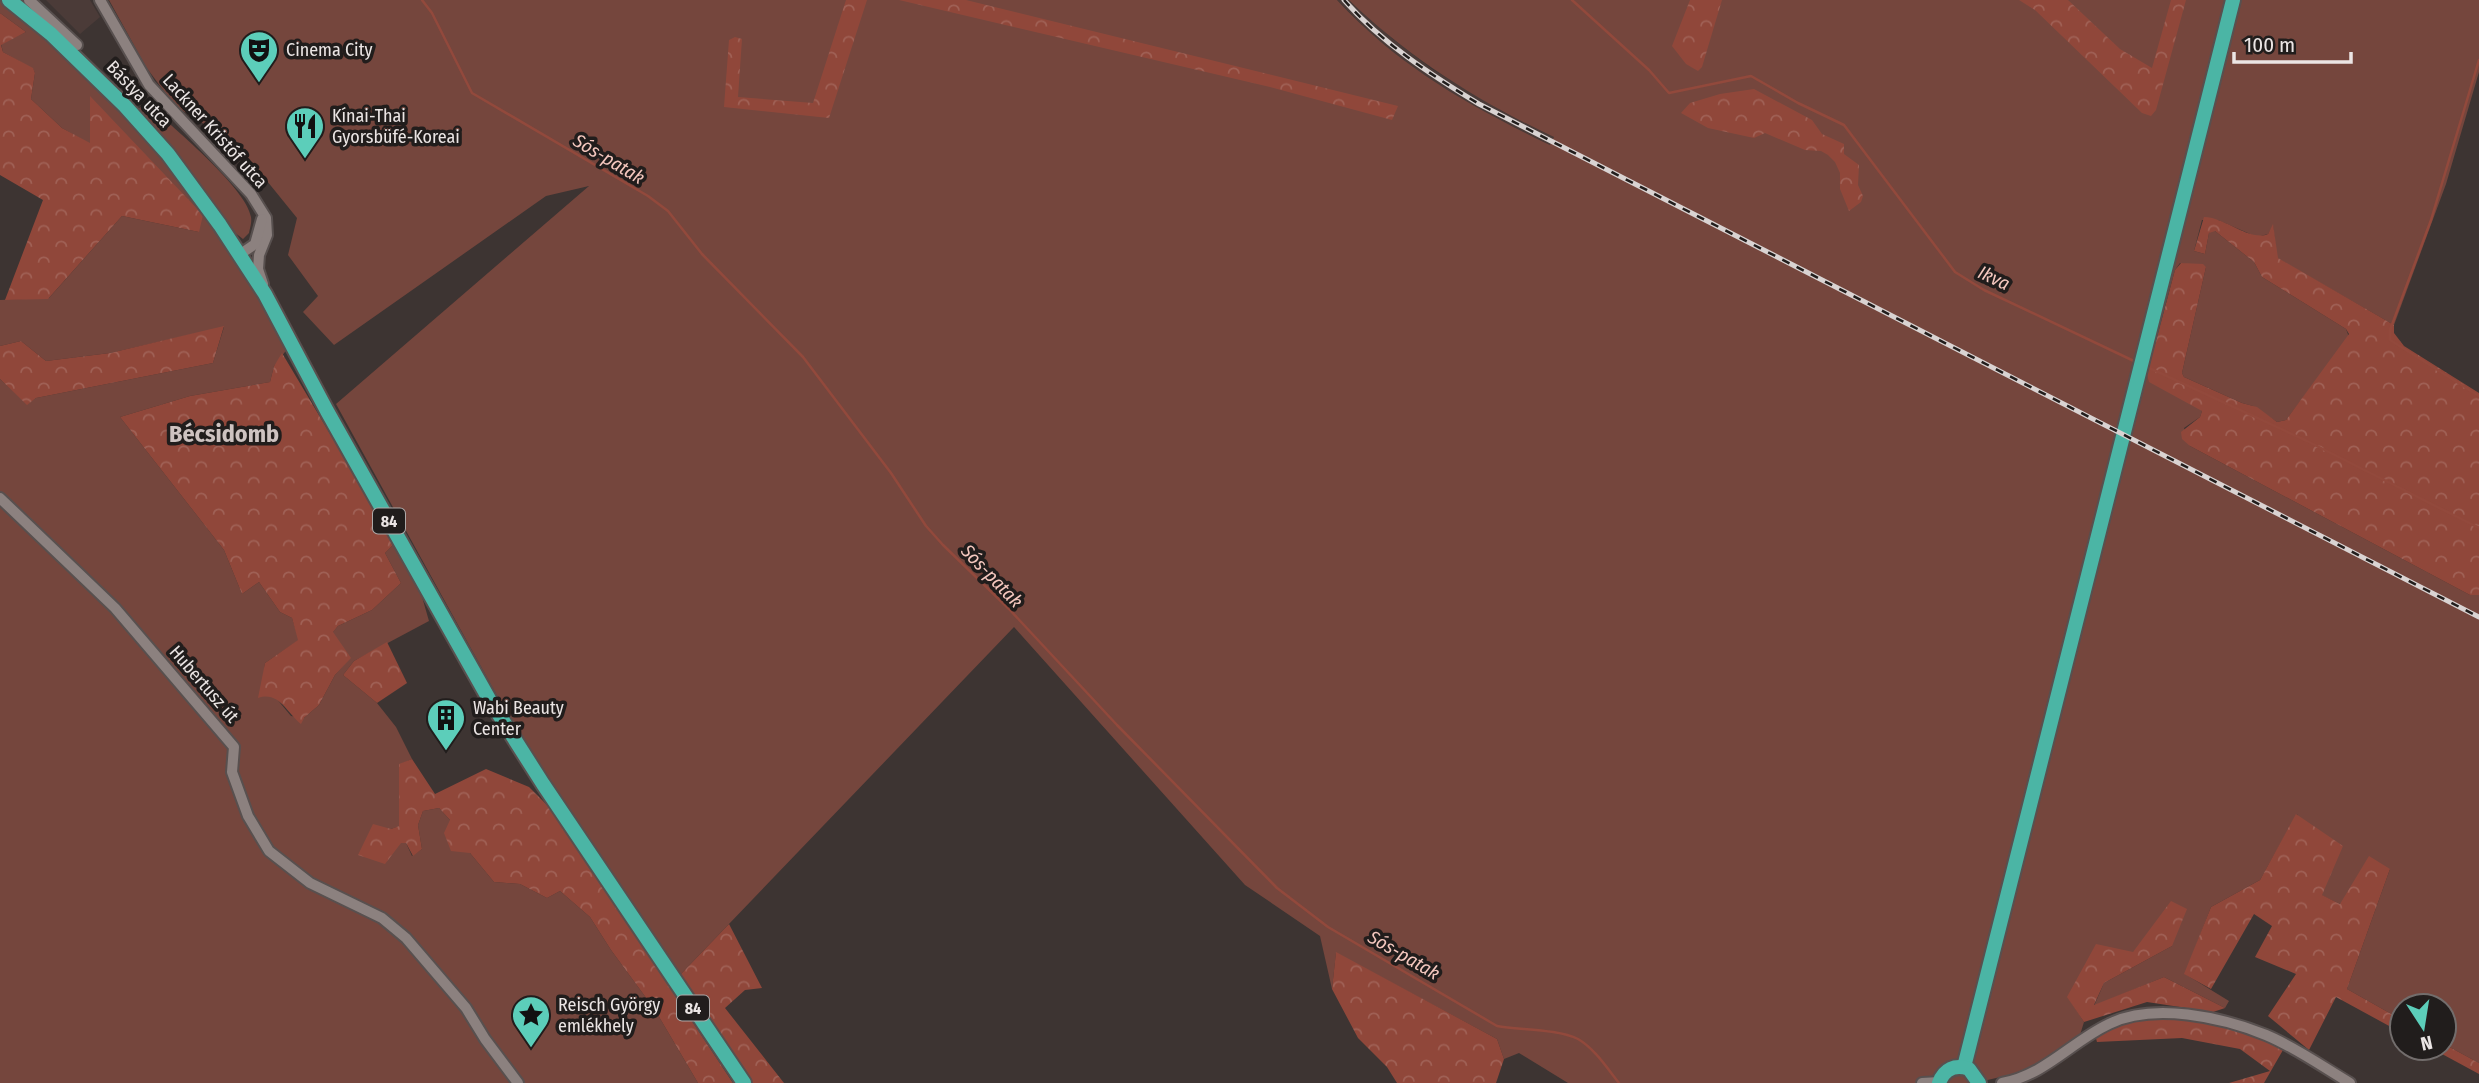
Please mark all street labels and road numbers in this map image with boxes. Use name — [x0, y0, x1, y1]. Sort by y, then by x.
street label: Bástya utca — [102, 56, 176, 132]
street label: Lackner Kristóf utca — [158, 69, 272, 193]
road number: 84 — [373, 508, 405, 534]
street label: Hubertusz út — [165, 641, 243, 727]
road number: 84 — [677, 996, 709, 1020]

